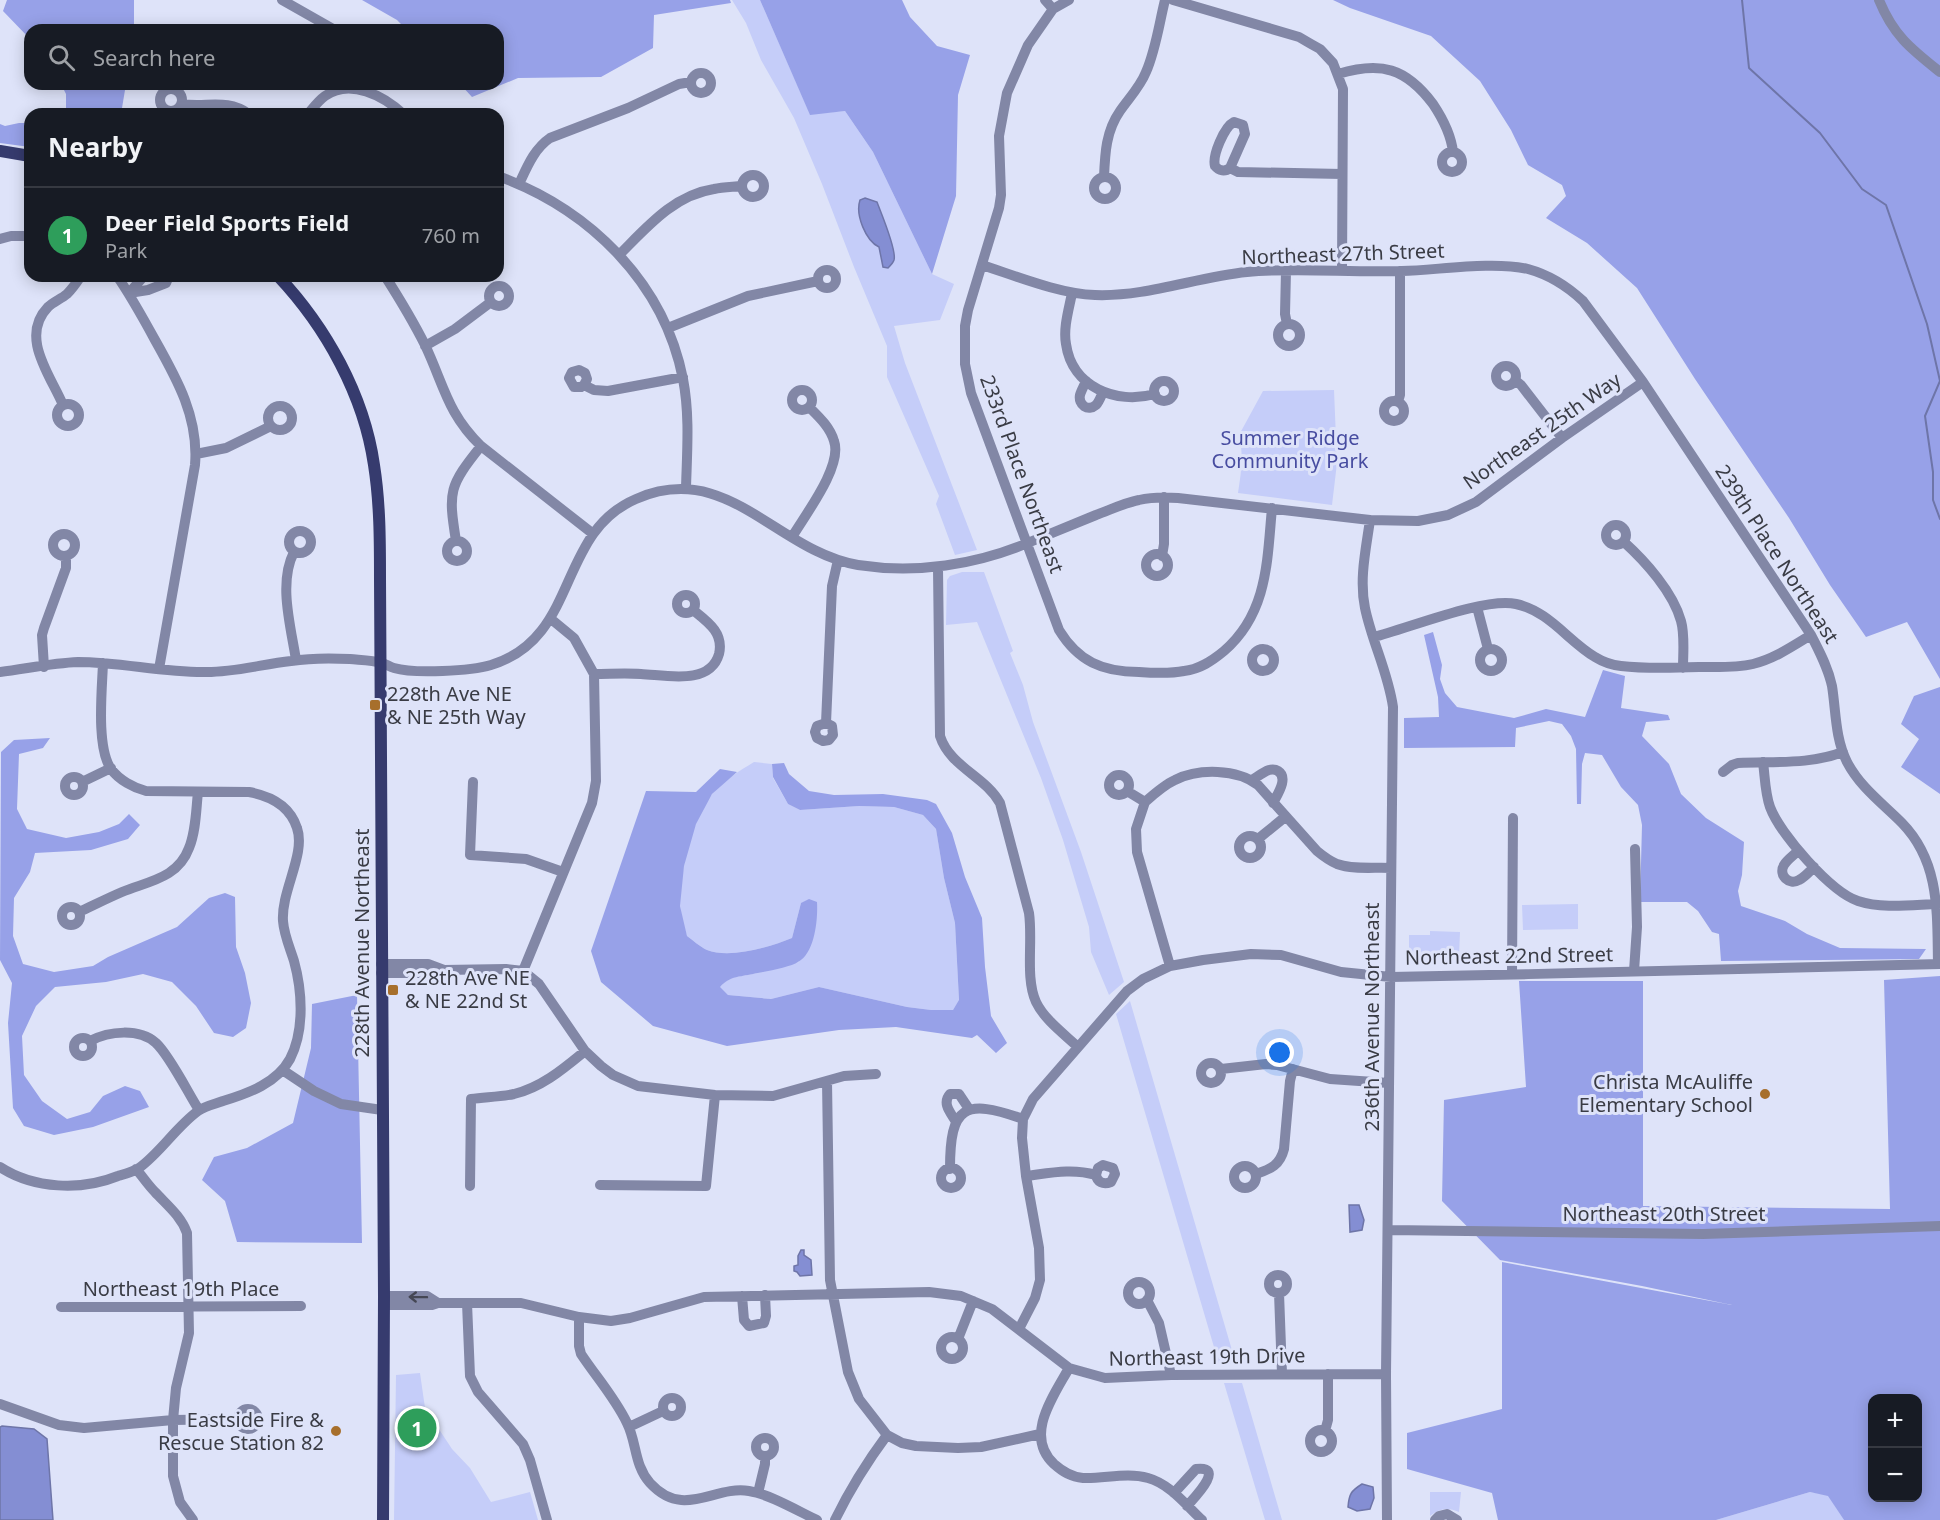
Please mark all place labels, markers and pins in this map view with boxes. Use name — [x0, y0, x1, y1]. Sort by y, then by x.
place label: 228th Ave NE & NE 25th Way — [387, 680, 526, 730]
marker: 228th Ave NE & NE 25th Way — [368, 698, 382, 712]
place label: 228th Ave NE & NE 22nd St — [405, 964, 530, 1014]
marker: 228th Ave NE & NE 22nd St — [386, 983, 400, 997]
place label: Christa McAuliffe Elementary School — [1579, 1068, 1753, 1118]
marker: Christa McAuliffe Elementary School — [1758, 1087, 1772, 1101]
place label: Eastside Fire & Rescue Station 82 — [158, 1406, 324, 1456]
pin: 1 — [398, 1406, 436, 1450]
marker: Eastside Fire & Rescue Station 82 — [329, 1424, 343, 1438]

